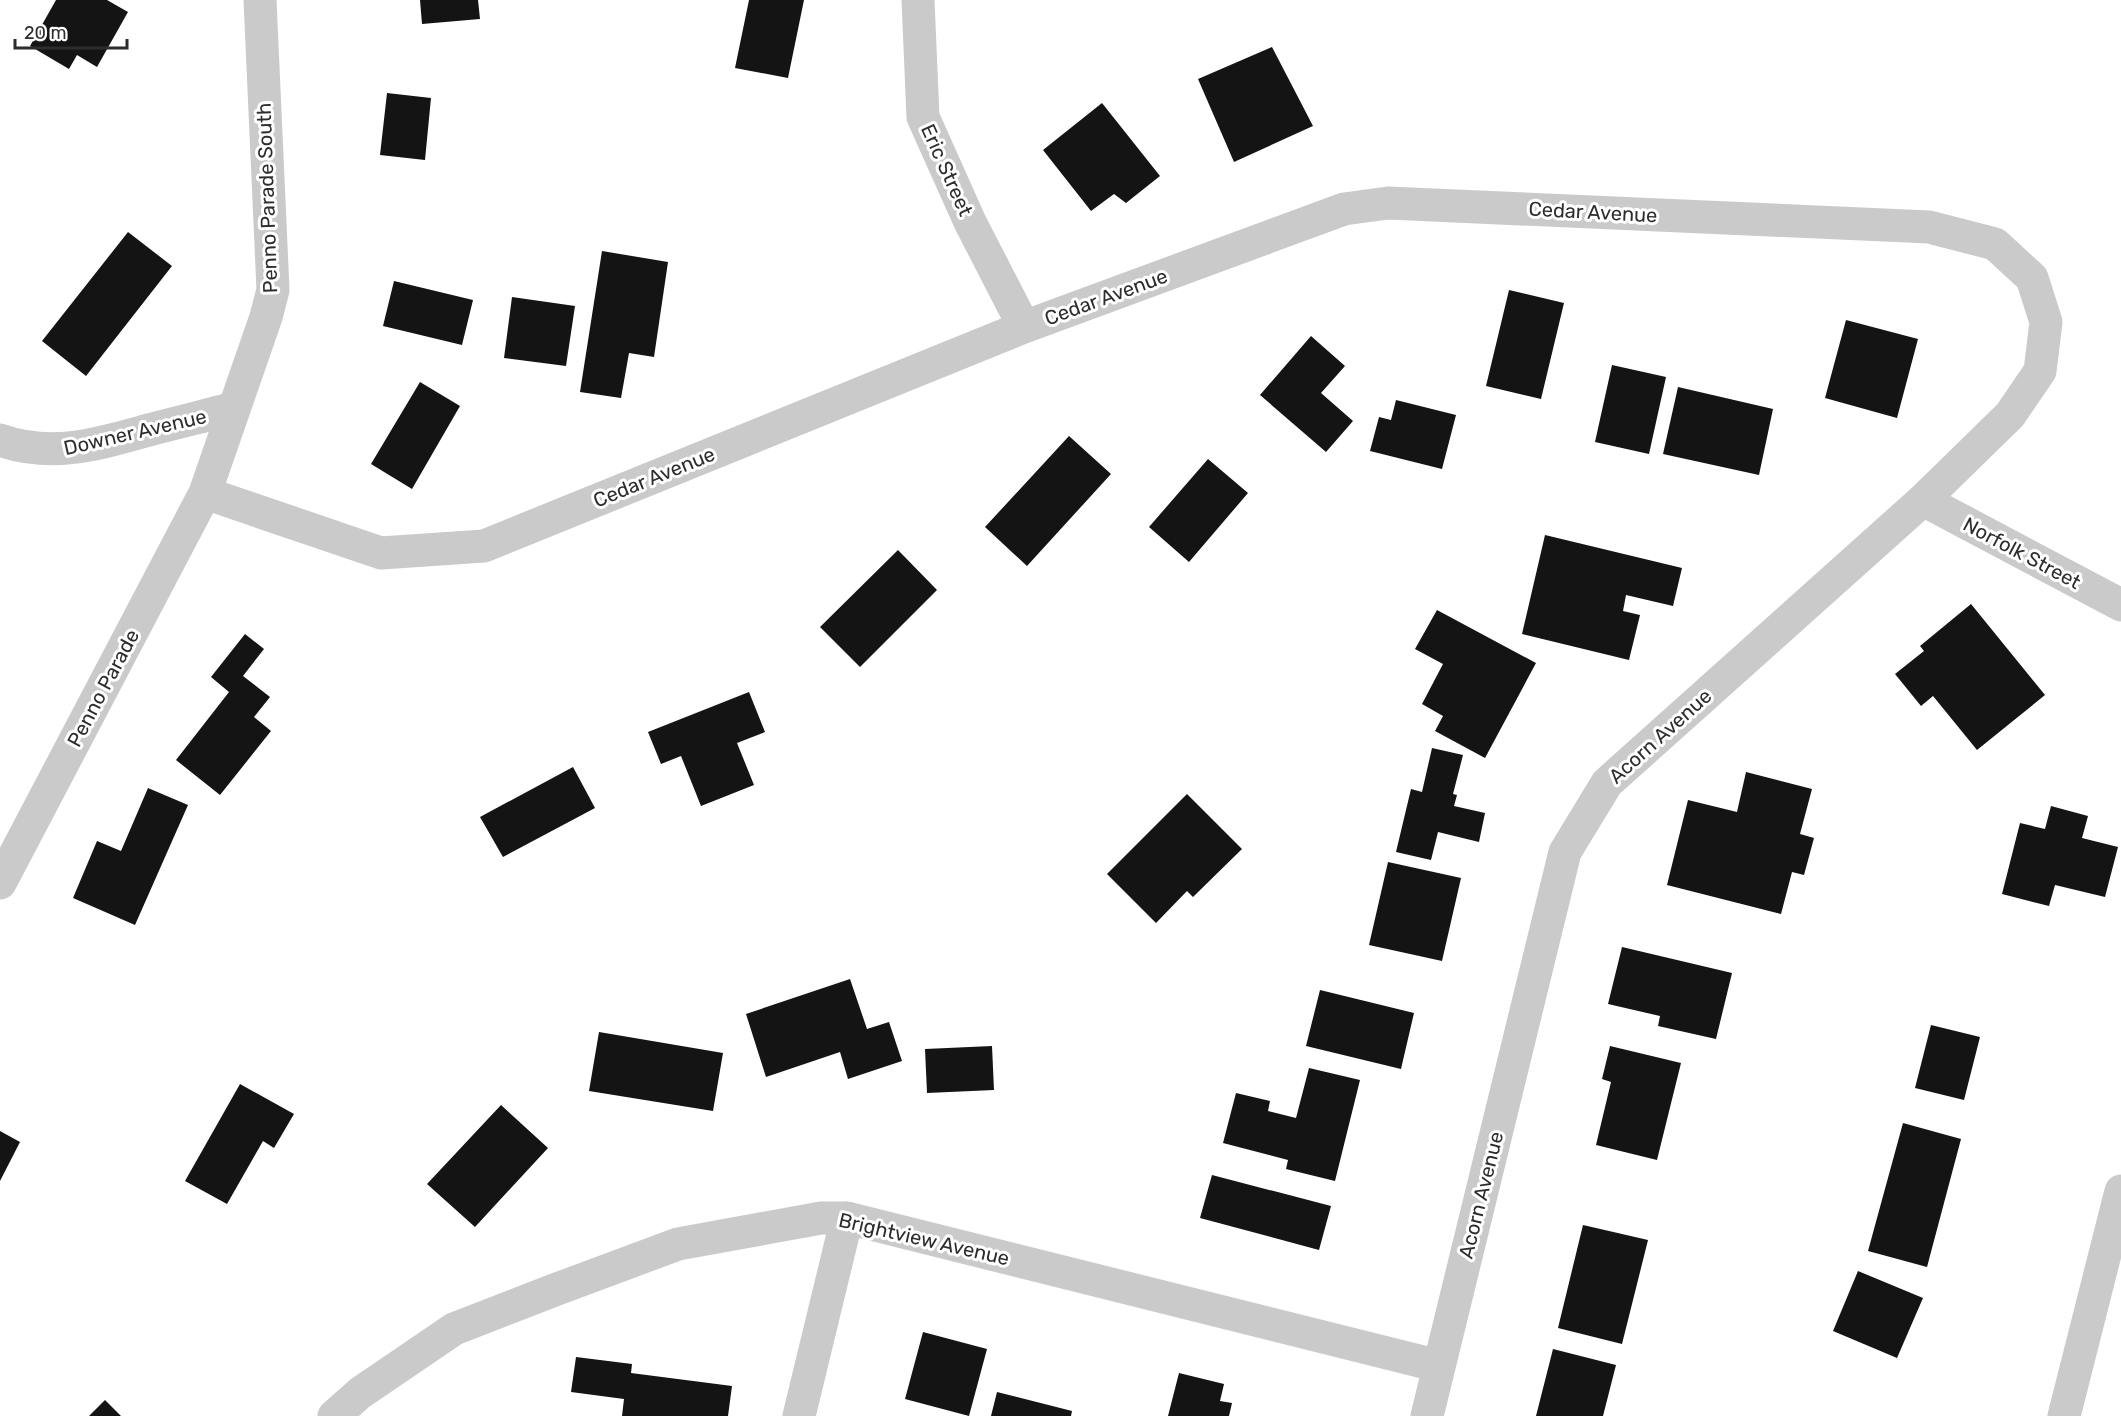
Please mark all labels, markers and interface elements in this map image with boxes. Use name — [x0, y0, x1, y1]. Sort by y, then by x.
scale bar — [15, 12, 128, 50]
text: 20 m — [24, 22, 66, 44]
street label: Penno Parade South — [252, 102, 282, 294]
street label: Eric Street — [916, 120, 978, 220]
street label: Cedar Avenue — [1528, 197, 1658, 227]
street label: Cedar Avenue — [1041, 264, 1171, 330]
street label: Downer Avenue — [61, 404, 209, 460]
street label: Cedar Avenue — [590, 442, 718, 512]
street label: Norfolk Street — [1959, 512, 2085, 594]
street label: Penno Parade — [62, 625, 144, 751]
street label: Acorn Avenue — [1604, 684, 1716, 788]
street label: Acorn Avenue — [1454, 1129, 1508, 1261]
street label: Brightview Avenue — [836, 1208, 1012, 1270]

